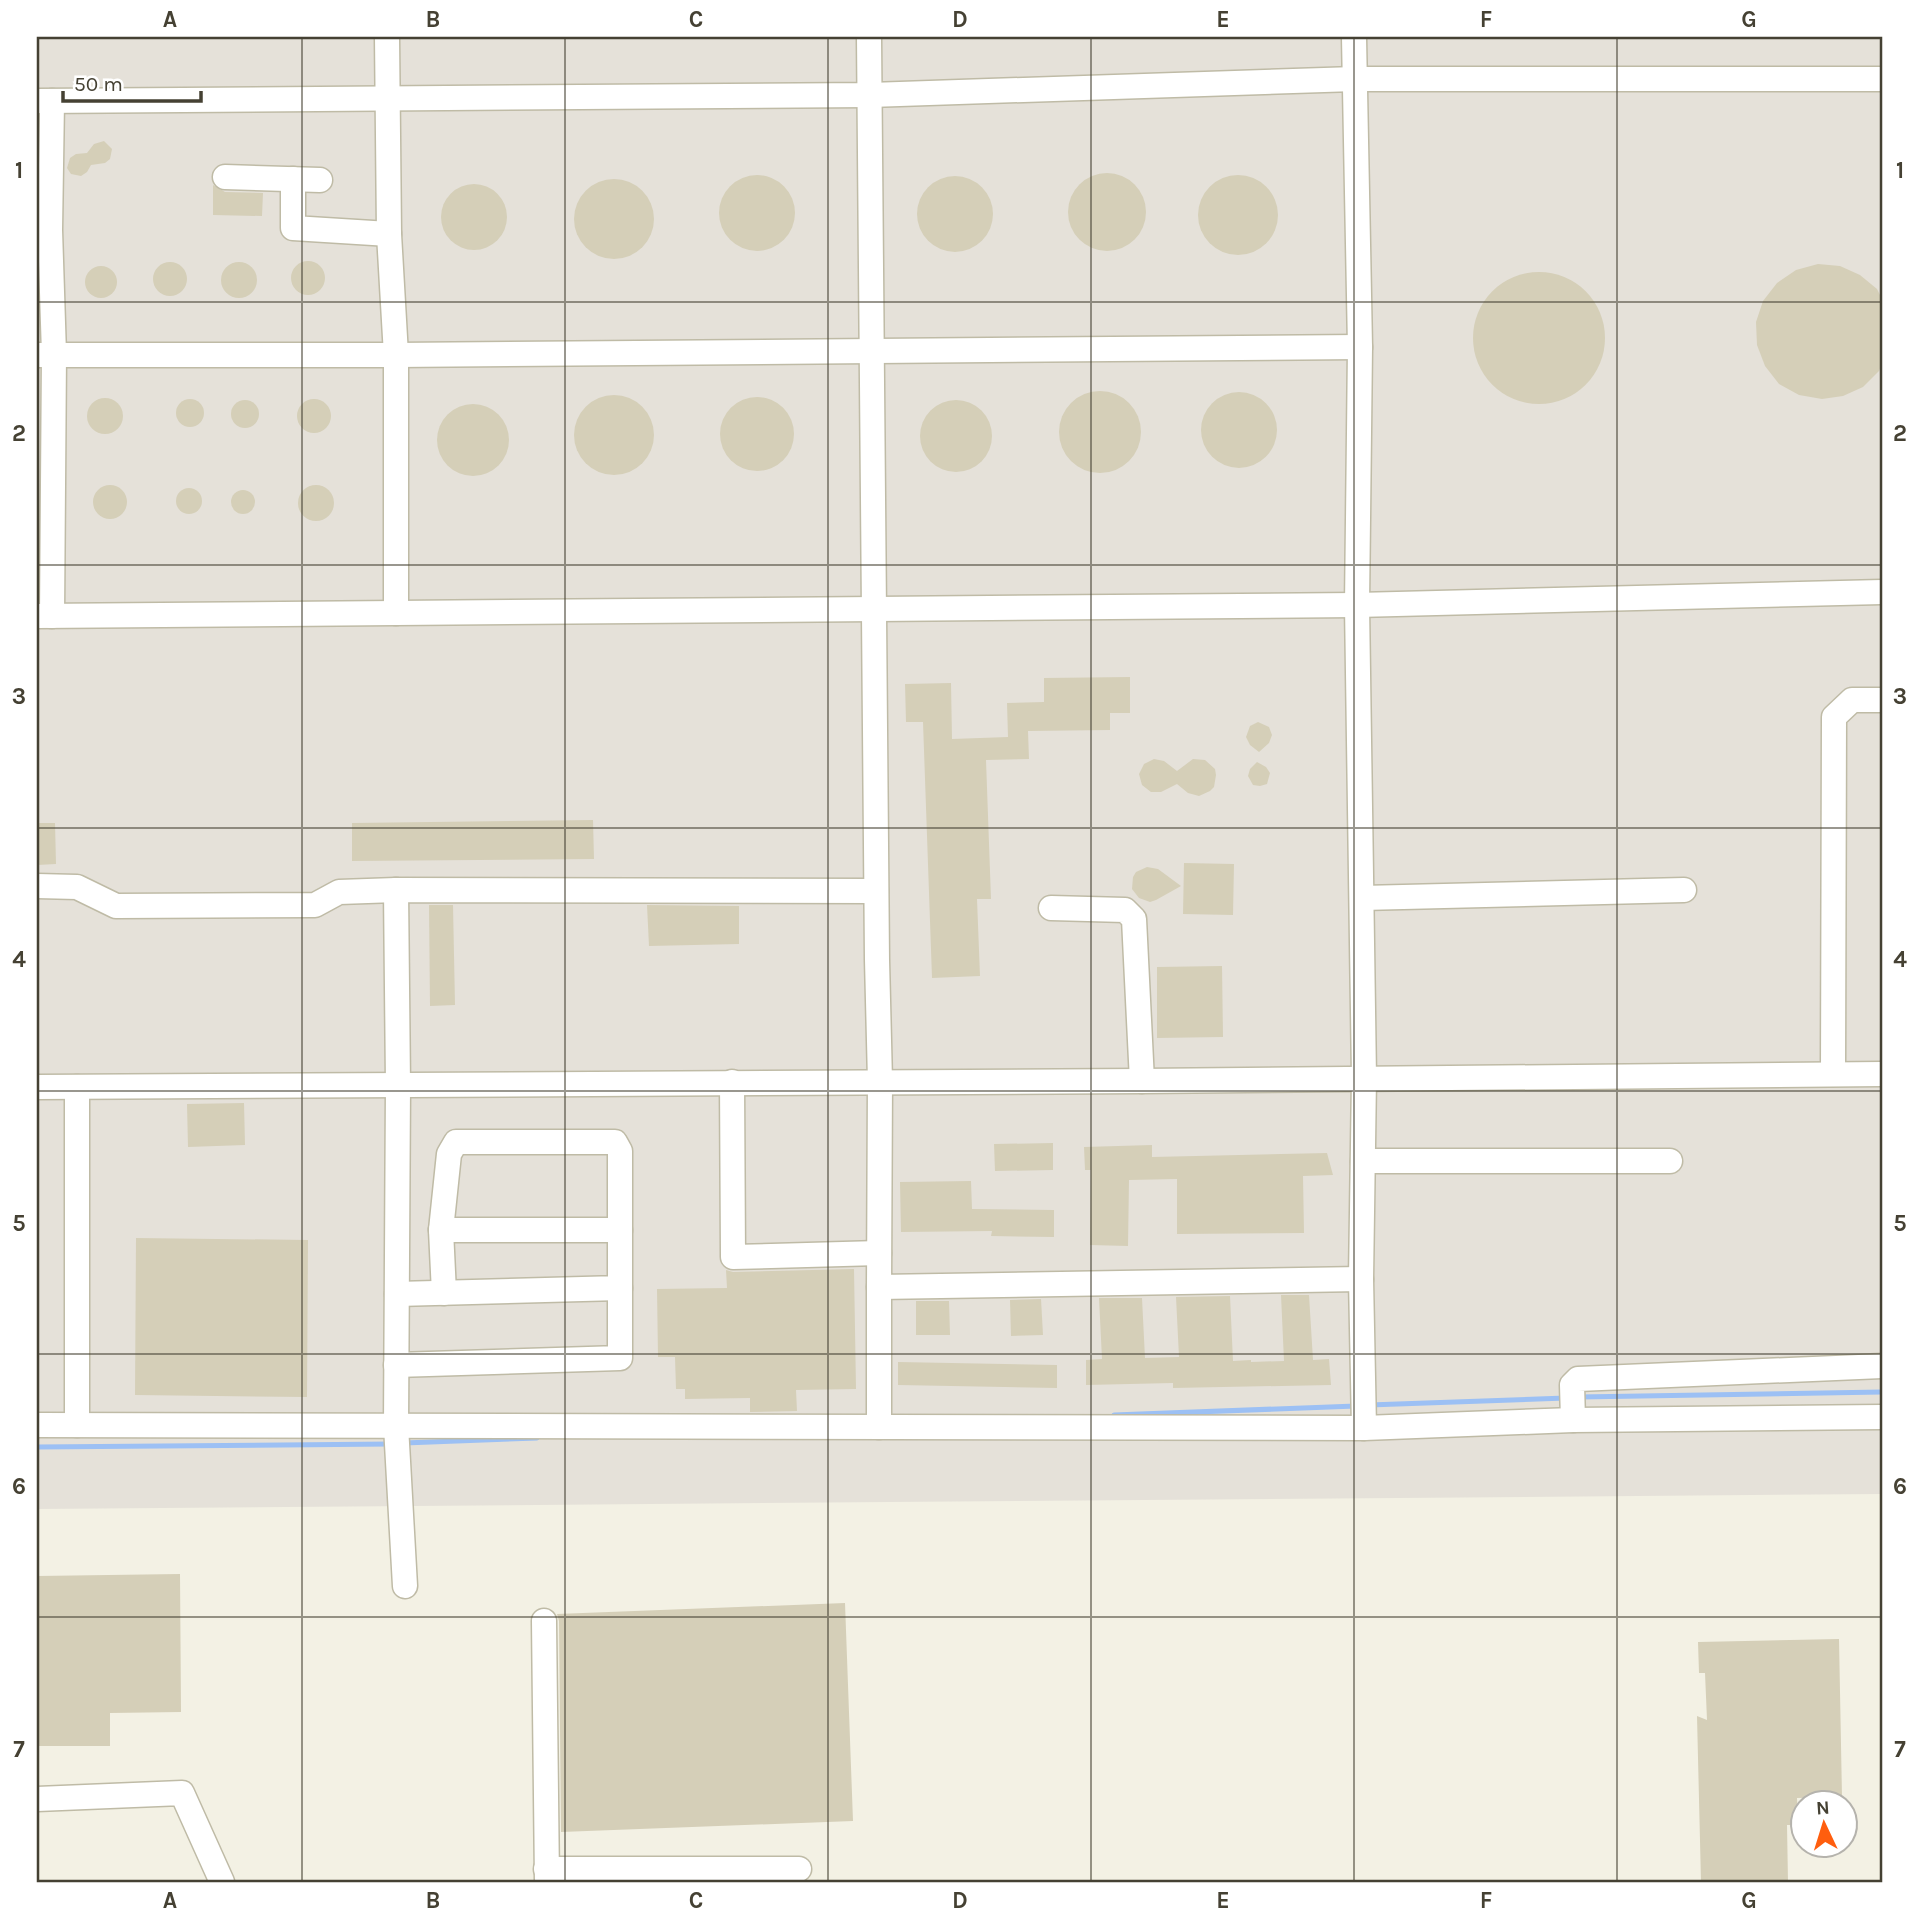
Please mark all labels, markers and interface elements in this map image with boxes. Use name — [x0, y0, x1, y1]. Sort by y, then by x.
text: A — [163, 6, 177, 33]
text: B — [426, 6, 440, 33]
text: C — [689, 6, 703, 33]
text: D — [952, 6, 968, 33]
text: E — [1216, 6, 1230, 33]
text: F — [1480, 6, 1492, 33]
text: G — [1741, 6, 1757, 33]
scale bar — [63, 60, 201, 104]
text: 50 m — [74, 72, 123, 96]
text: 1 — [15, 157, 23, 184]
text: 1 — [1896, 157, 1904, 184]
text: 2 — [12, 420, 26, 447]
text: 2 — [1893, 420, 1907, 447]
text: 3 — [12, 683, 26, 710]
text: 3 — [1893, 683, 1907, 710]
text: 4 — [12, 946, 26, 973]
text: 4 — [1893, 946, 1907, 973]
text: 5 — [12, 1210, 26, 1237]
text: 5 — [1893, 1210, 1907, 1237]
text: 6 — [12, 1473, 26, 1500]
text: 6 — [1893, 1473, 1907, 1500]
text: 7 — [13, 1736, 25, 1763]
text: 7 — [1894, 1736, 1906, 1763]
north arrow — [1790, 1790, 1860, 1860]
text: N — [1815, 1797, 1830, 1819]
text: A — [163, 1887, 177, 1914]
text: B — [426, 1887, 440, 1914]
text: C — [689, 1887, 703, 1914]
text: D — [952, 1887, 968, 1914]
text: E — [1216, 1887, 1230, 1914]
text: F — [1480, 1887, 1492, 1914]
text: G — [1741, 1887, 1757, 1914]

